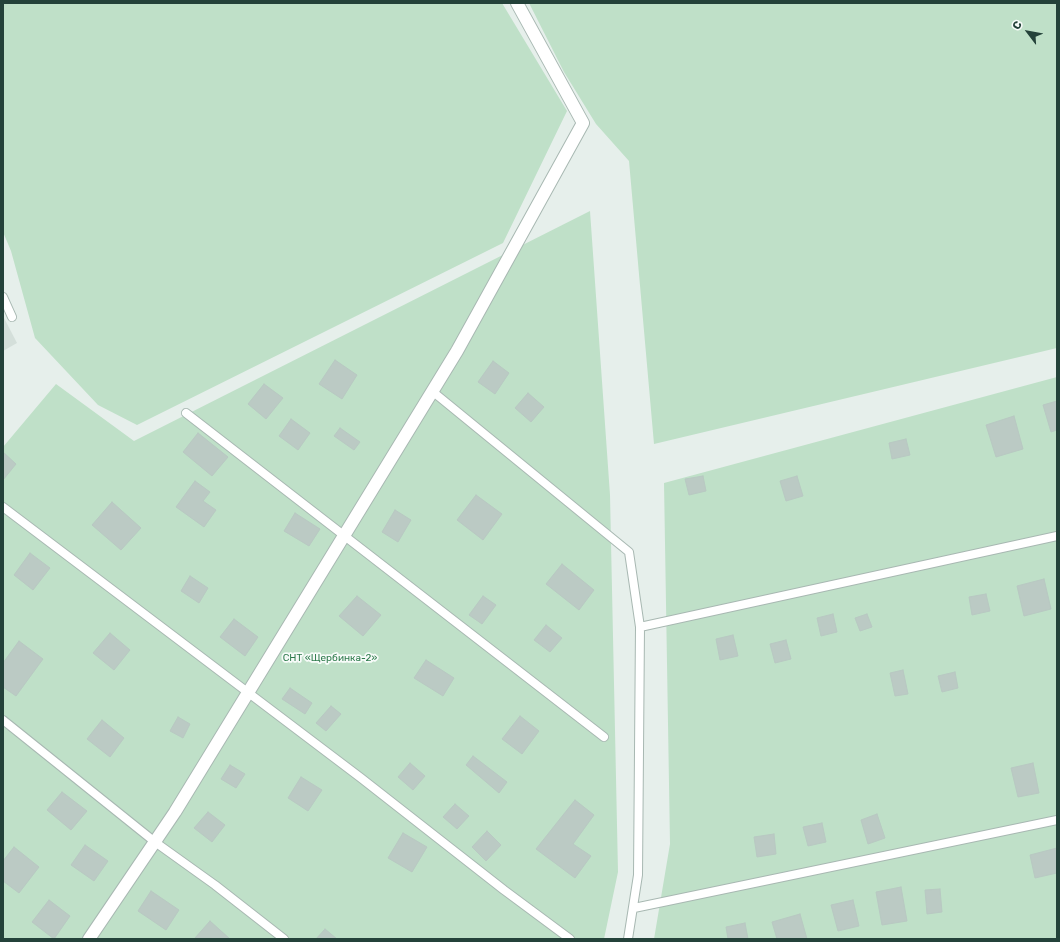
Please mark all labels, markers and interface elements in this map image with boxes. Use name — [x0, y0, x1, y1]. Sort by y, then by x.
north arrow — [1008, 12, 1048, 52]
text: С — [1010, 19, 1025, 32]
park label: СНТ «Щербинка-2» — [283, 652, 377, 664]

